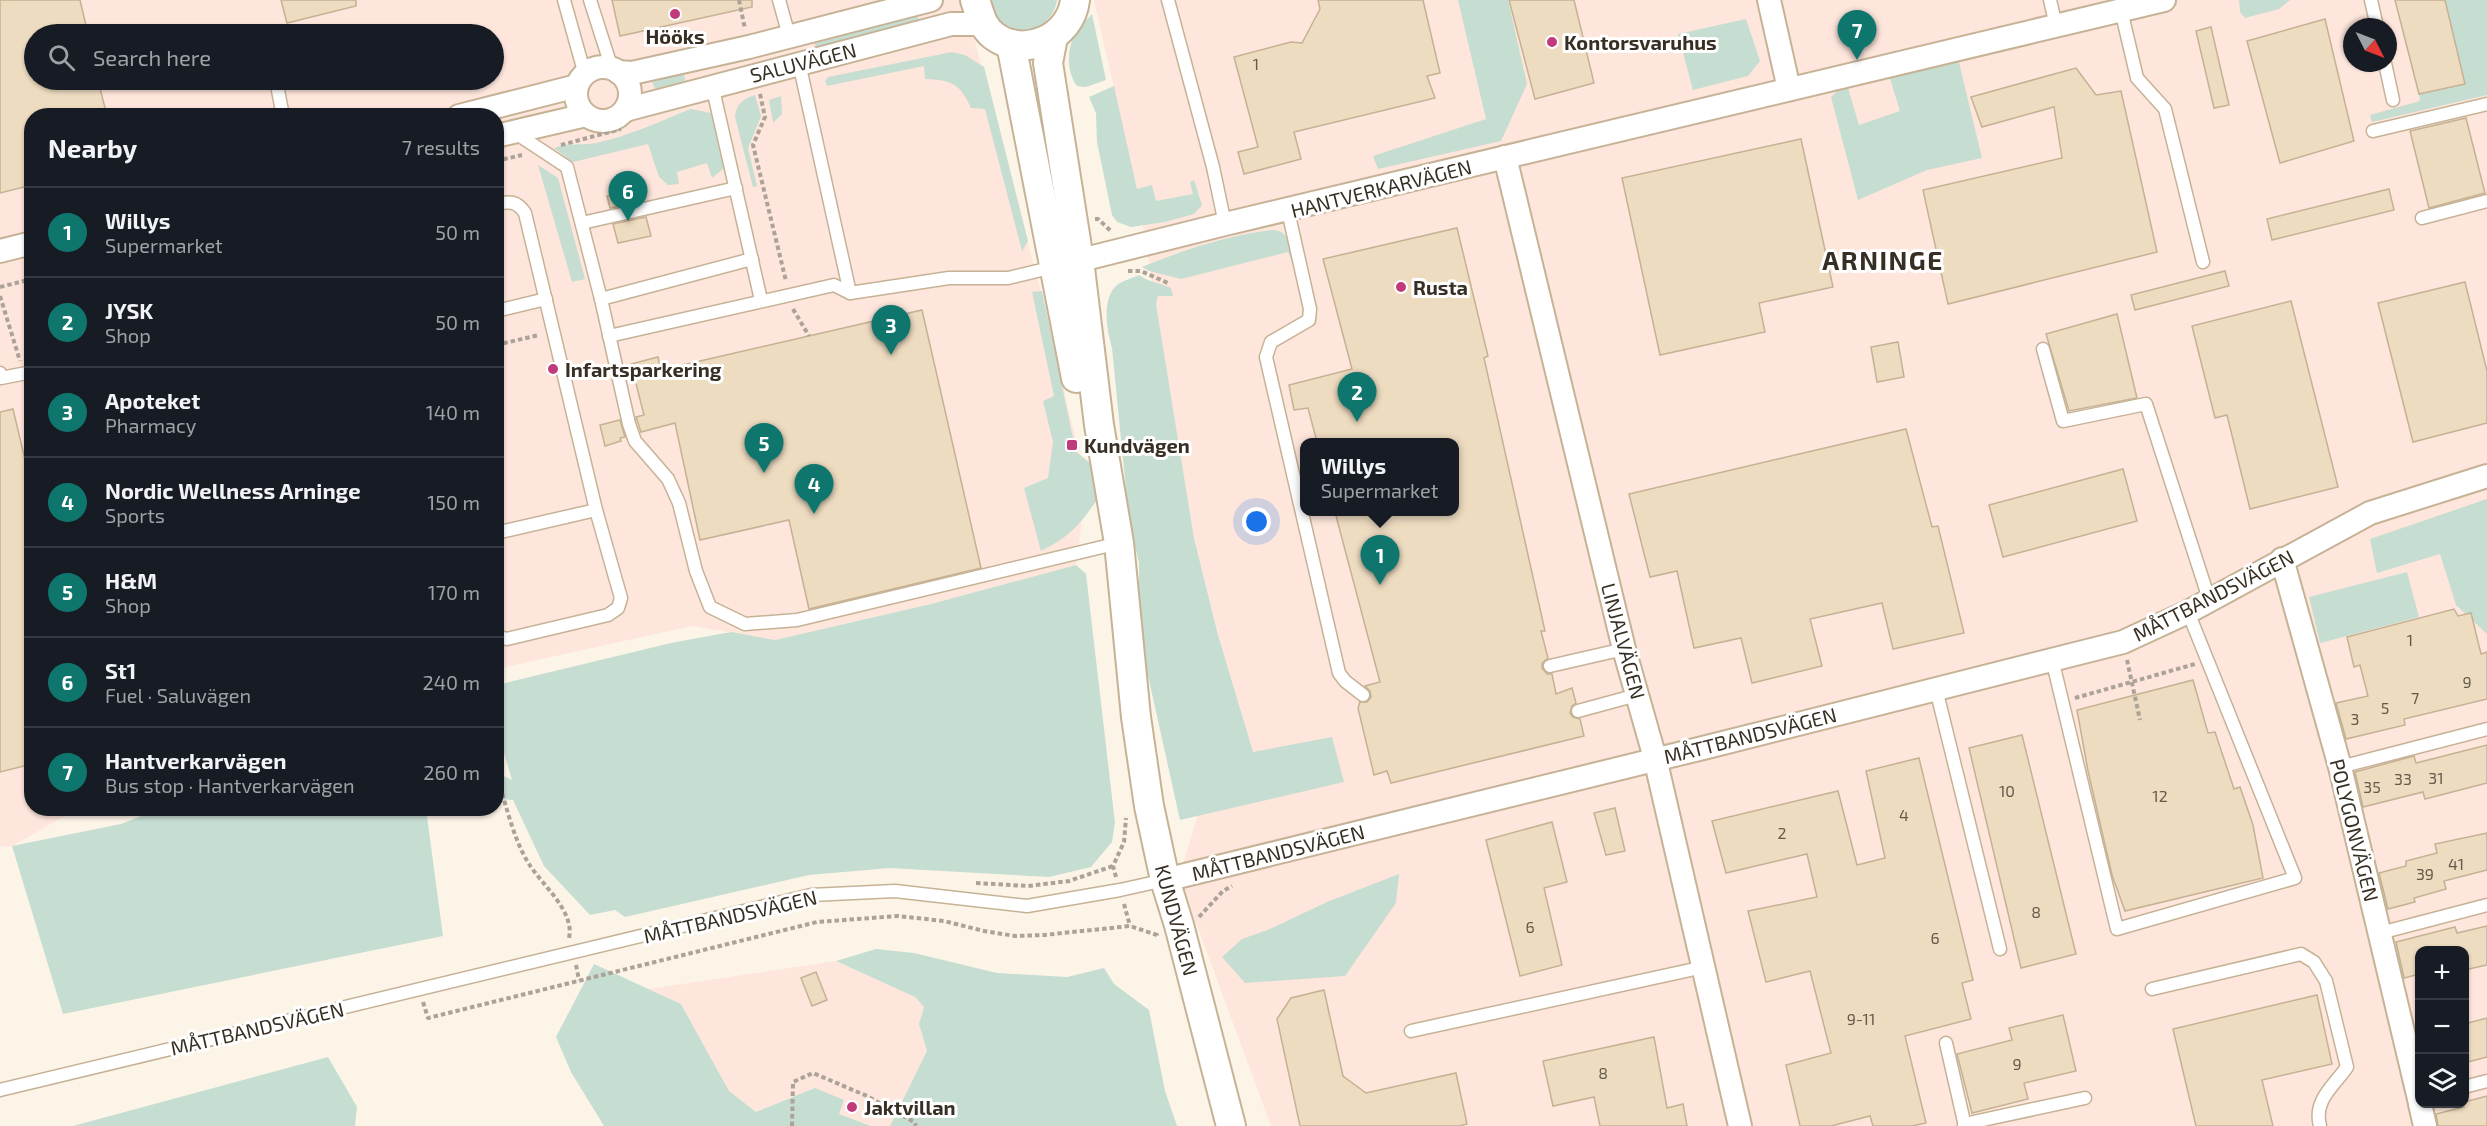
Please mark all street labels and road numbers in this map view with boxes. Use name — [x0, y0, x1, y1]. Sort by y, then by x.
street label: SALUVÄGEN — [747, 37, 859, 87]
street label: HANTVERKARVÄGEN — [1288, 154, 1474, 222]
street label: MÅTTBANDSVÄGEN — [2129, 544, 2297, 646]
street label: LINJALVÄGEN — [1597, 580, 1651, 702]
street label: MÅTTBANDSVÄGEN — [1661, 702, 1839, 768]
street label: POLYGONVÄGEN — [2326, 756, 2384, 904]
street label: MÅTTBANDSVÄGEN — [1189, 819, 1367, 885]
street label: KUNDVÄGEN — [1151, 862, 1203, 978]
street label: MÅTTBANDSVÄGEN — [641, 884, 819, 948]
street label: MÅTTBANDSVÄGEN — [168, 996, 346, 1060]

